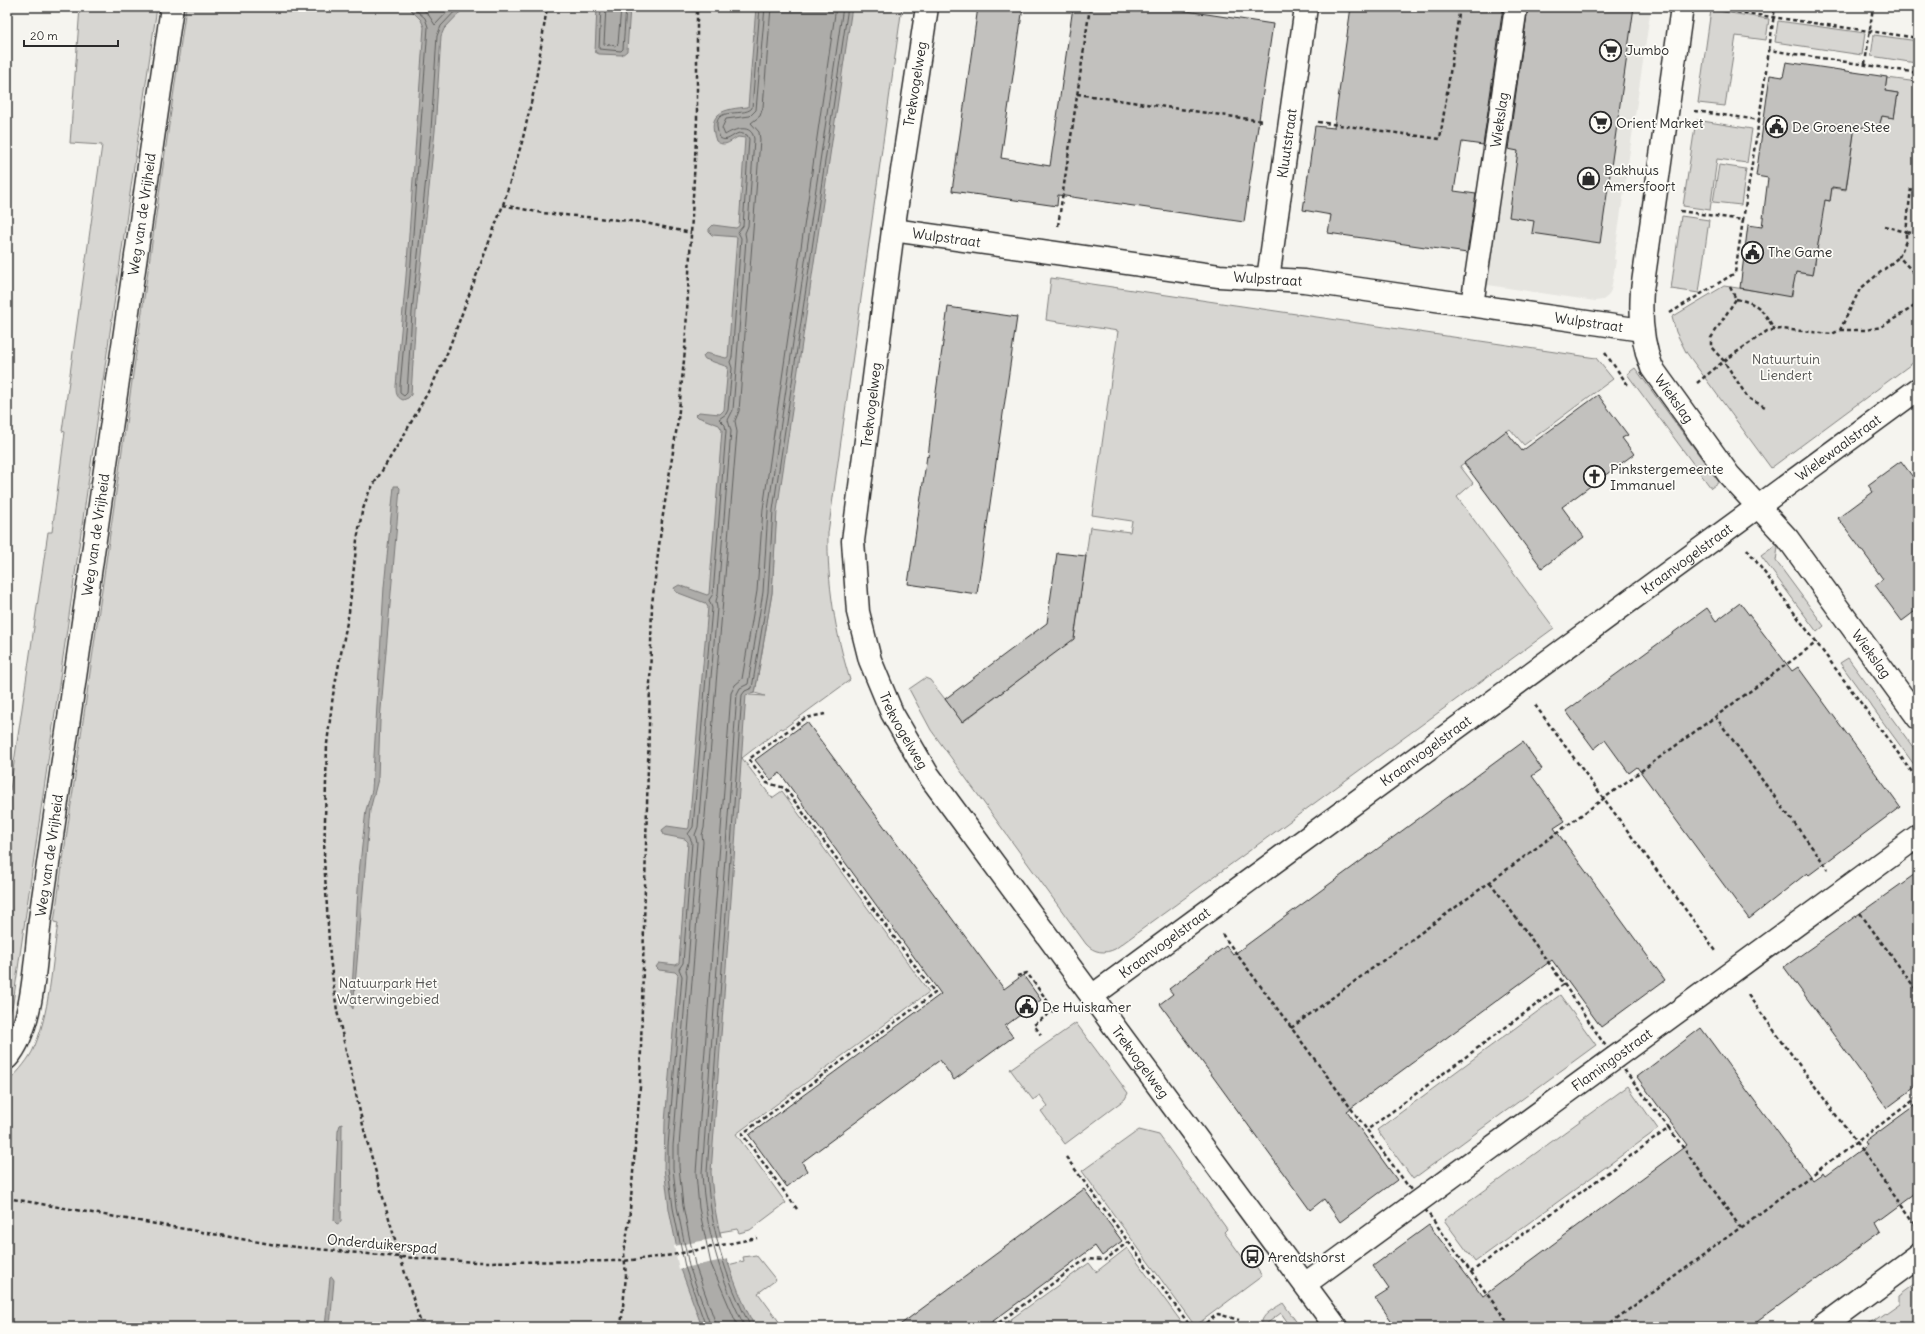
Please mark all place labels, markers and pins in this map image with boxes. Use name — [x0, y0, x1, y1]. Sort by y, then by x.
supermarket icon: Jumbo — [1598, 37, 1624, 63]
place label: Jumbo — [1626, 41, 1669, 59]
supermarket icon: Orient Market — [1587, 110, 1613, 136]
place label: Orient Market — [1616, 114, 1704, 132]
public building icon: De Groene Stee — [1763, 114, 1789, 140]
place label: De Groene Stee — [1792, 118, 1890, 136]
place label: Bakhuus Amersfoort — [1604, 161, 1676, 195]
shop icon: Bakhuus Amersfoort — [1576, 165, 1602, 191]
public building icon: The Game — [1740, 239, 1766, 265]
place label: The Game — [1768, 243, 1832, 261]
place label: Pinkstergemeente Immanuel — [1610, 460, 1724, 494]
church icon: Pinkstergemeente Immanuel — [1581, 464, 1607, 490]
public building icon: De Huiskamer — [1013, 994, 1039, 1020]
place label: De Huiskamer — [1042, 998, 1131, 1016]
bus stop icon: Arendshorst — [1240, 1244, 1266, 1270]
place label: Arendshorst — [1268, 1248, 1346, 1266]

